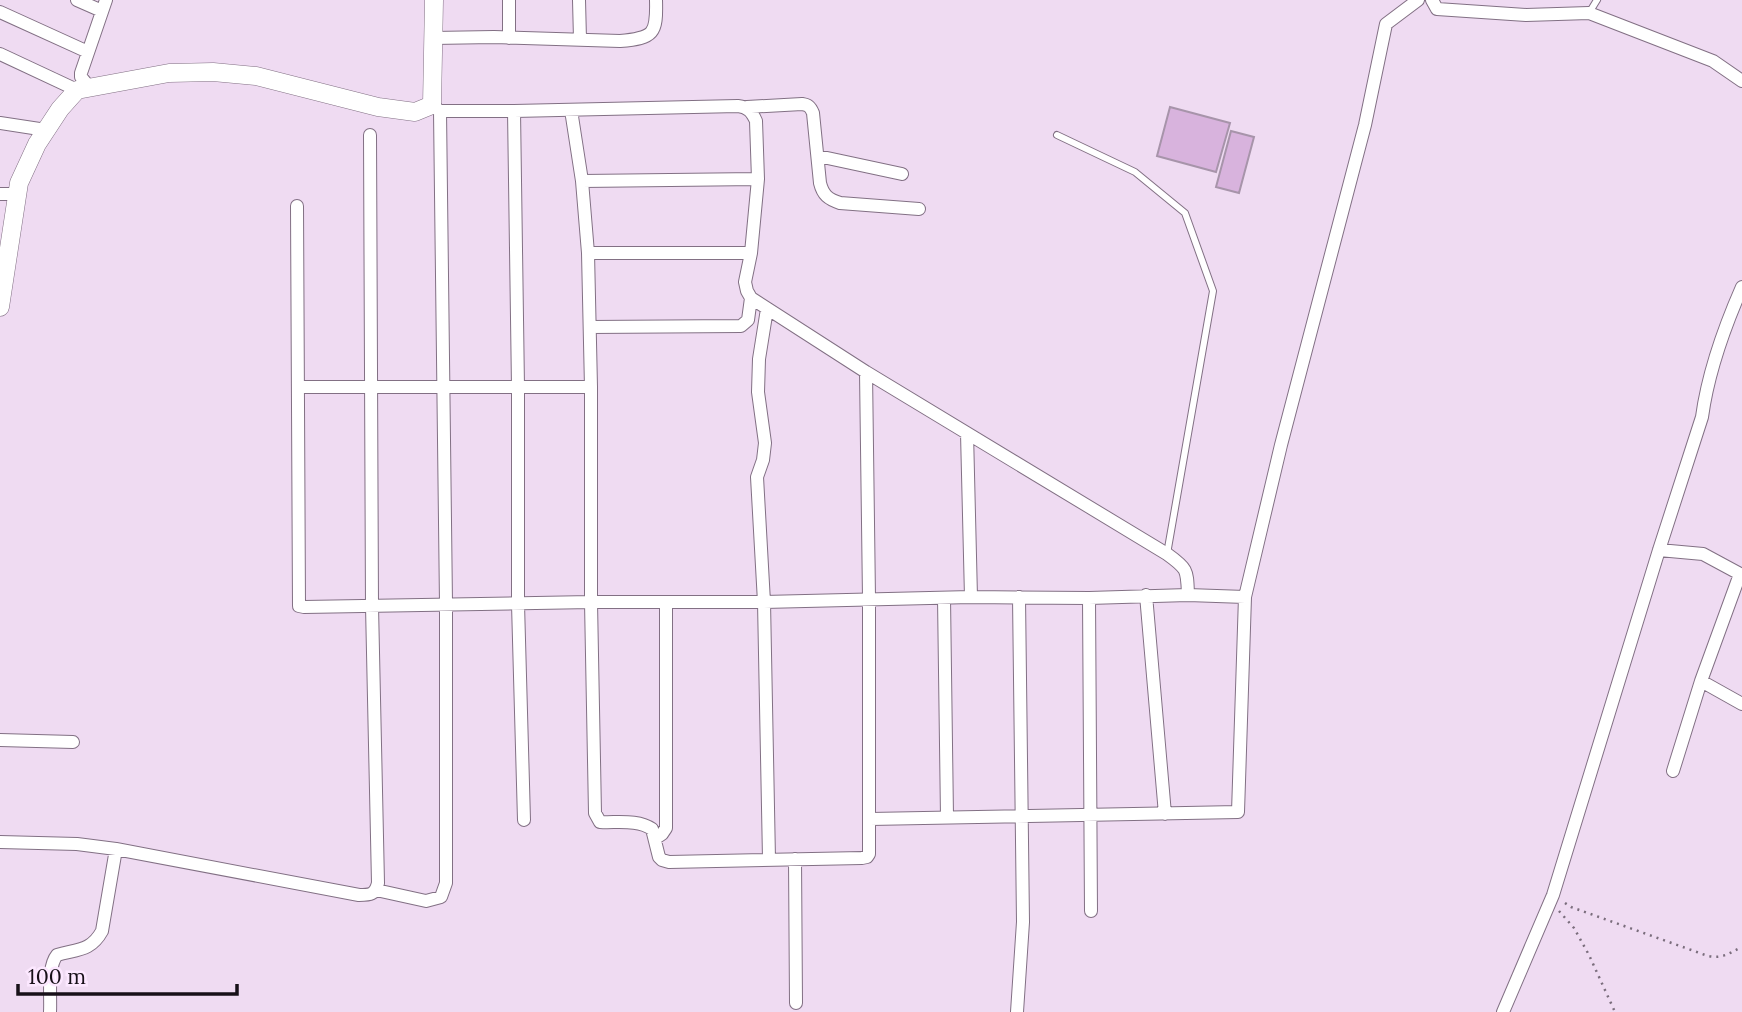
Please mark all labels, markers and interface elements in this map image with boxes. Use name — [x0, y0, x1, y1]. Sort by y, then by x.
scale bar — [18, 953, 236, 997]
text: 100 m — [28, 963, 86, 990]

